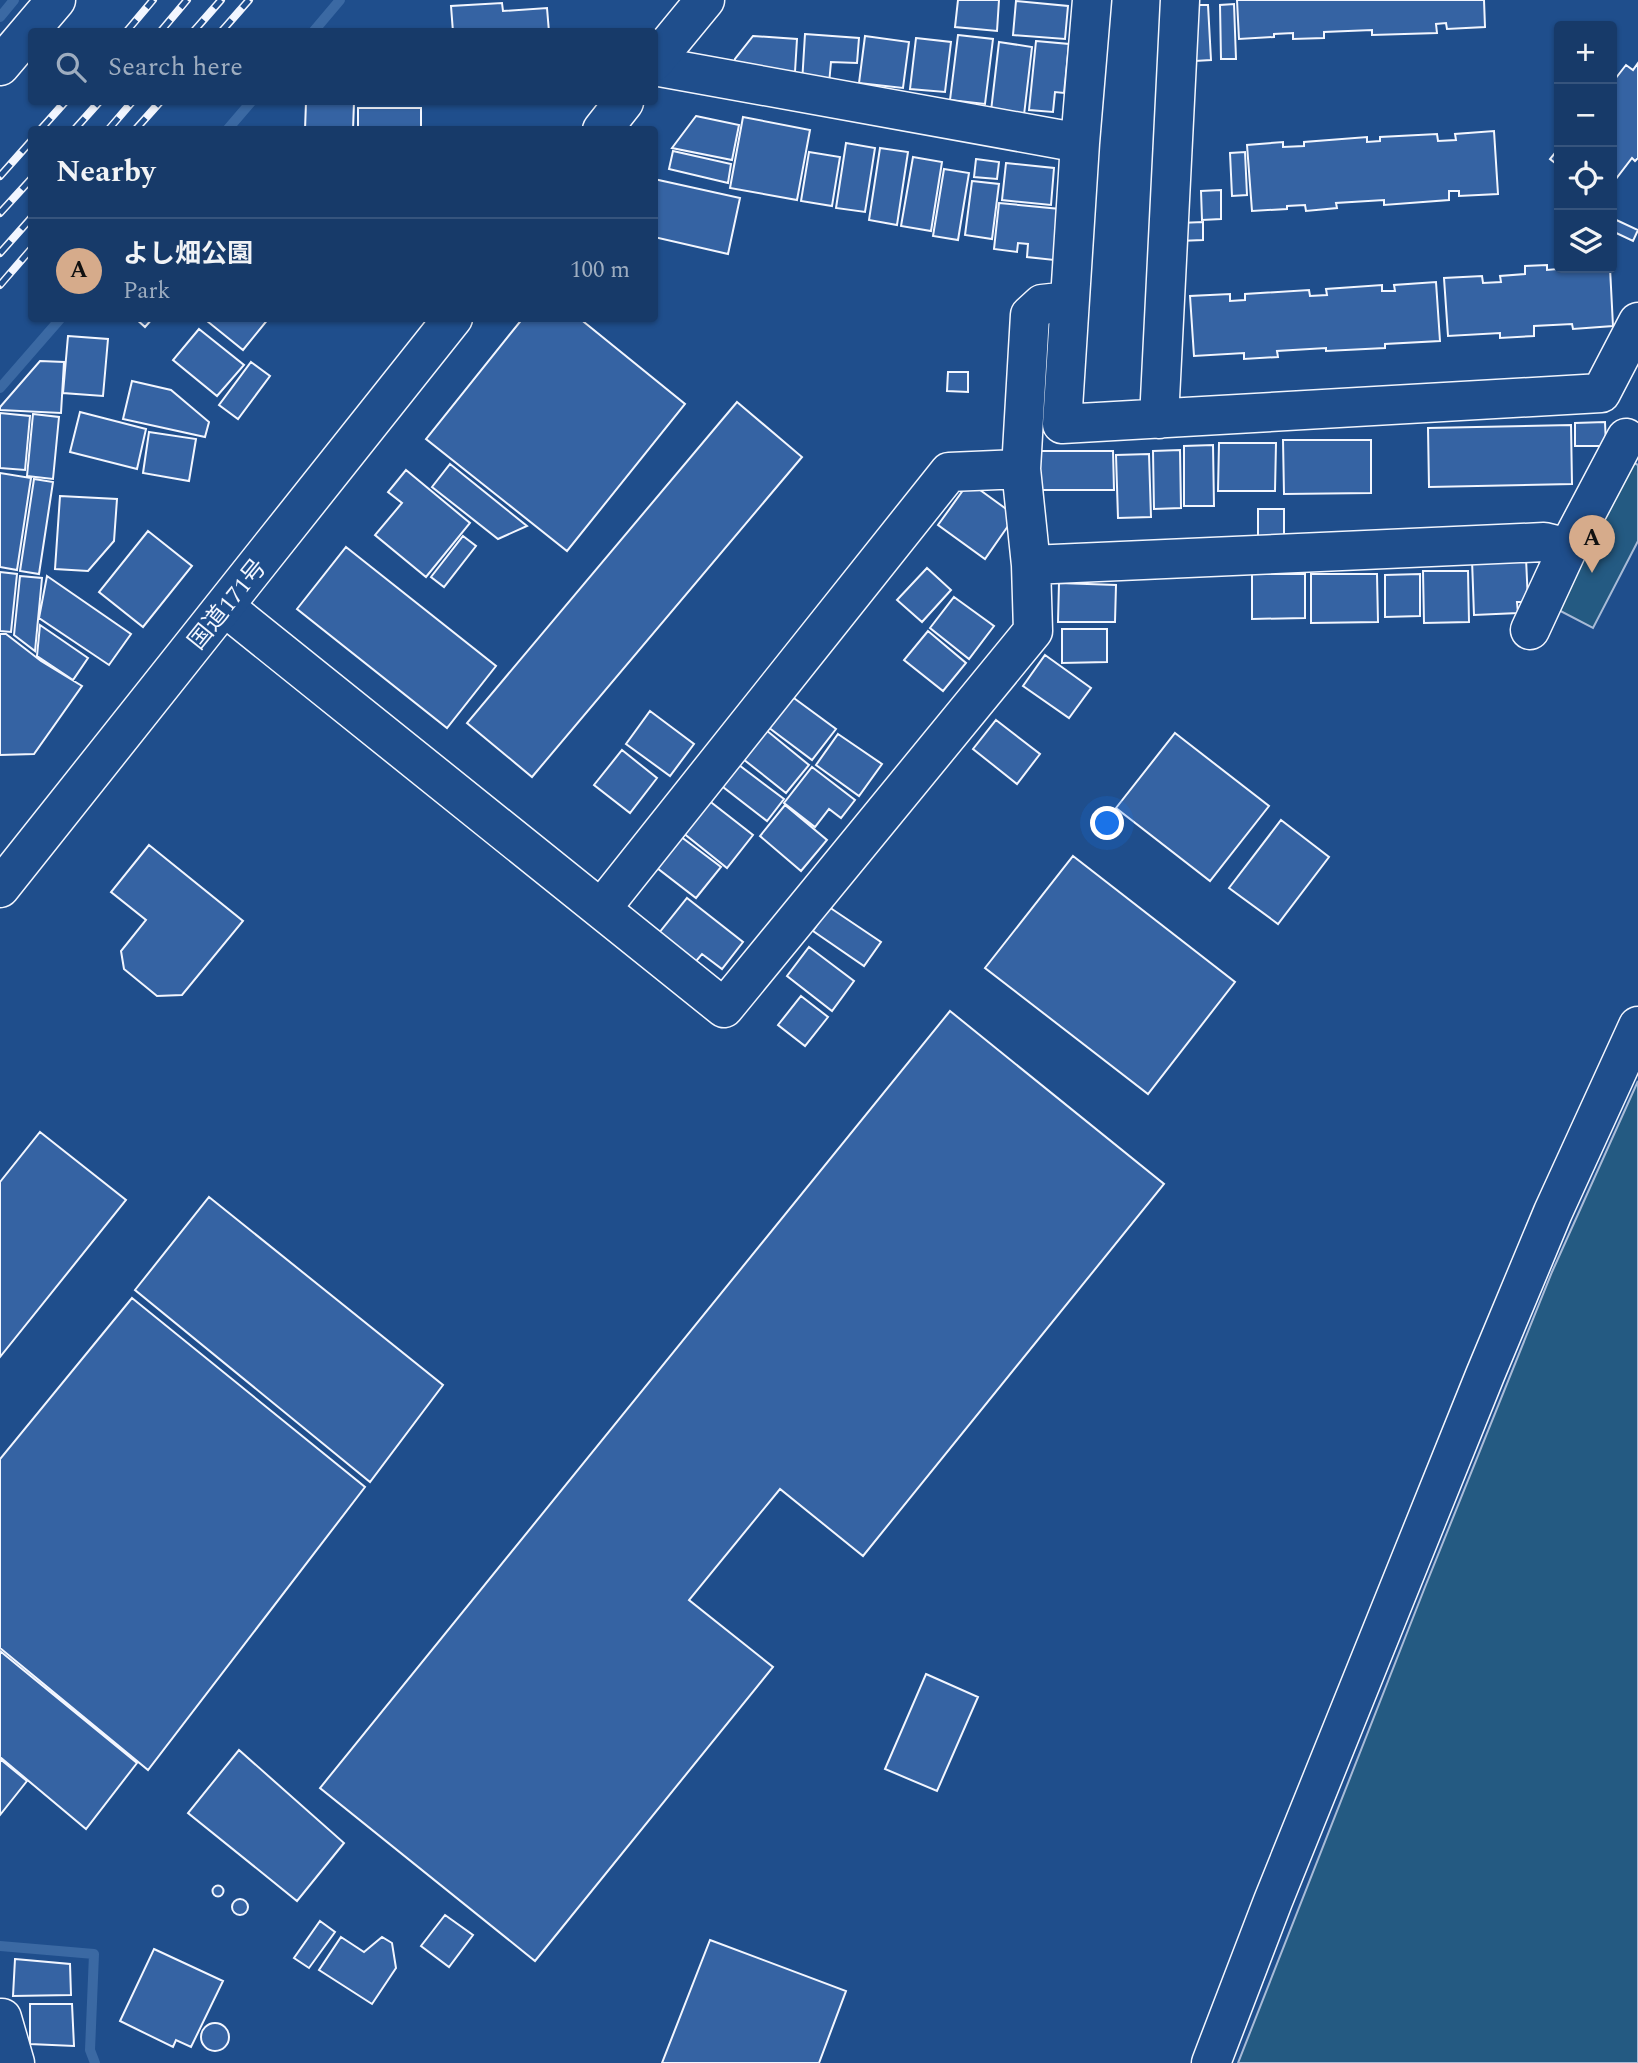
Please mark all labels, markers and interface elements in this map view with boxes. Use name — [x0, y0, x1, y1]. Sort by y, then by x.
map controls — [1554, 21, 1617, 273]
button: + — [1554, 21, 1617, 84]
search box — [28, 28, 658, 105]
text: Search here — [108, 47, 243, 87]
icon: search — [52, 48, 90, 86]
button: − — [1554, 84, 1617, 147]
button: locate — [1554, 147, 1617, 210]
text: Nearby — [56, 149, 155, 195]
button: layers — [1554, 210, 1617, 273]
text: よし畑公園 — [123, 234, 253, 274]
text: A — [70, 253, 88, 288]
text: 100 m — [570, 253, 630, 288]
text: Park — [123, 274, 170, 309]
pin: A — [1569, 515, 1615, 573]
street label: 国道171号 — [180, 551, 276, 658]
your location — [1090, 806, 1124, 840]

